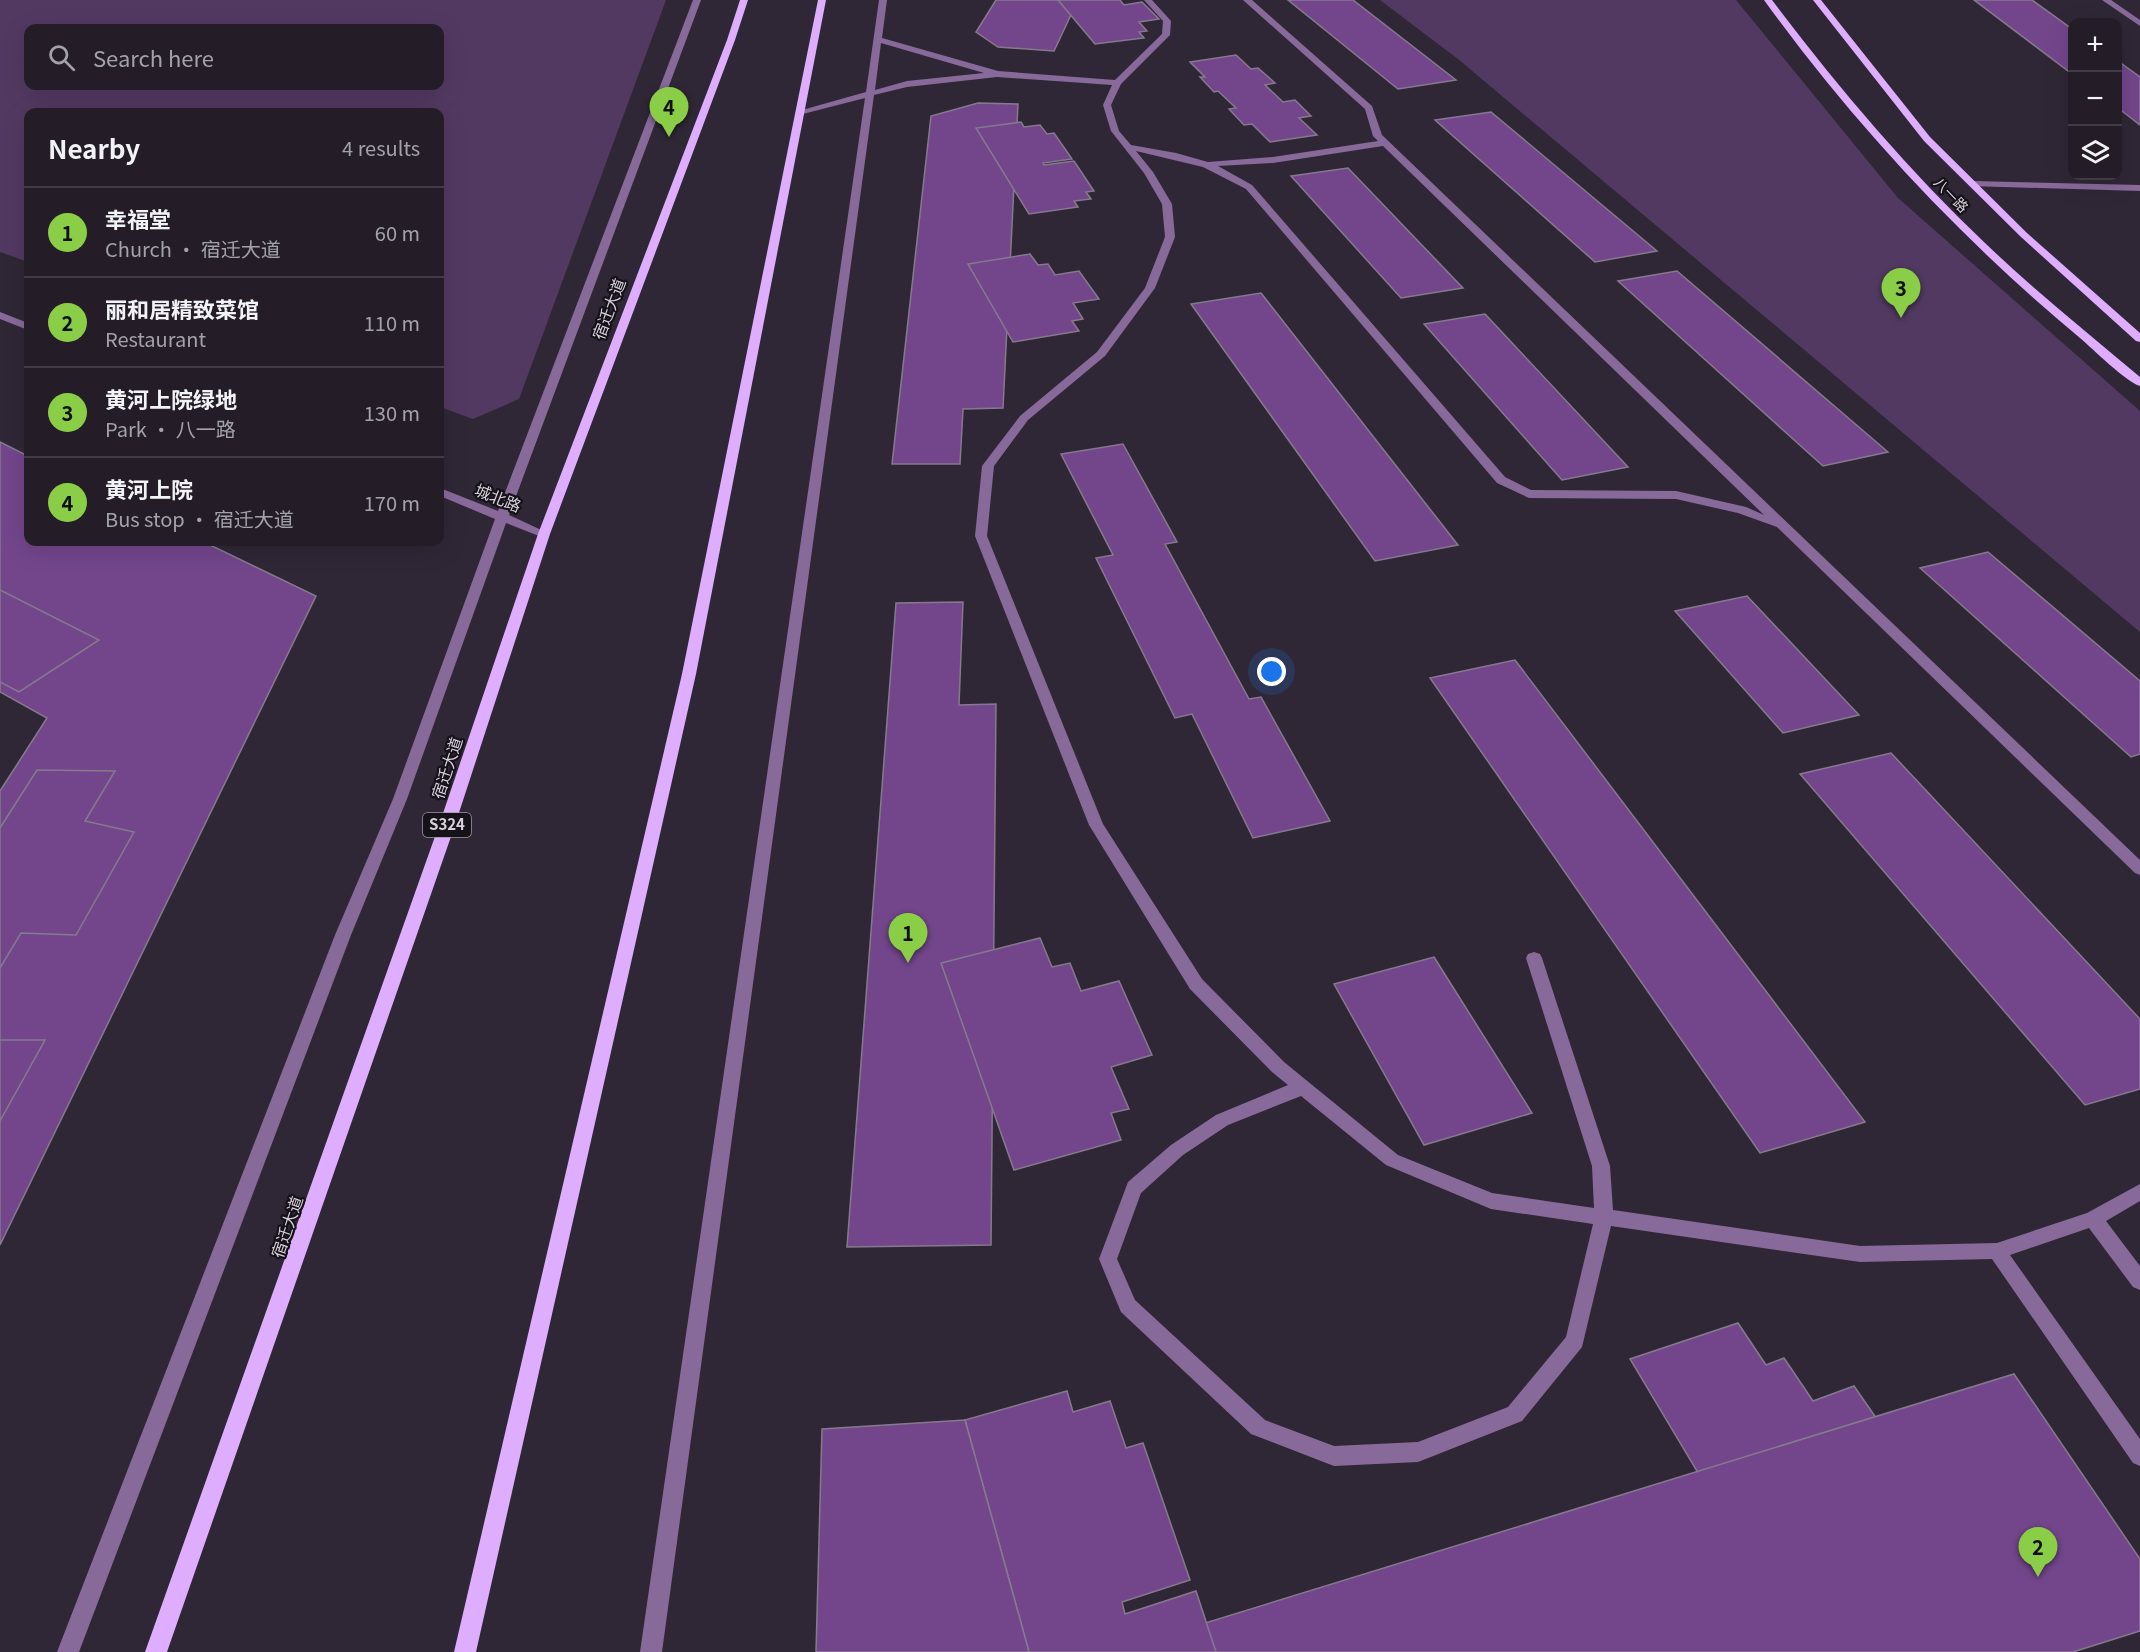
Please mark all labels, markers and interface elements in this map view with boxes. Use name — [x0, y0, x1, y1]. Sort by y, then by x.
map controls — [2068, 18, 2122, 180]
button: + — [2068, 18, 2122, 72]
search box — [24, 24, 444, 90]
icon: search — [45, 41, 78, 74]
text: Search here — [93, 41, 214, 73]
button: − — [2068, 72, 2122, 126]
pin: 4 — [650, 88, 688, 137]
button: layers — [2068, 126, 2122, 180]
text: Nearby — [48, 129, 140, 166]
text: 4 results — [342, 133, 420, 162]
street label: 八一路 — [1930, 172, 1974, 216]
text: 幸福堂 — [105, 202, 171, 234]
text: 1 — [62, 218, 73, 247]
text: 60 m — [375, 218, 420, 247]
text: Church · 宿迁大道 — [105, 234, 281, 263]
pin: 3 — [1882, 268, 1920, 318]
street label: 宿迁大道 — [585, 274, 631, 343]
text: 丽和居精致菜馆 — [105, 292, 259, 324]
text: 2 — [62, 308, 73, 337]
text: 110 m — [364, 308, 420, 337]
text: Restaurant — [105, 324, 206, 353]
text: 黄河上院绿地 — [105, 382, 237, 414]
text: 3 — [62, 398, 73, 427]
text: 130 m — [364, 398, 420, 427]
text: Park · 八一路 — [105, 414, 236, 443]
text: 黄河上院 — [105, 472, 193, 504]
street label: 城北路 — [472, 477, 525, 517]
text: 4 — [62, 488, 73, 517]
text: 170 m — [364, 488, 420, 517]
text: Bus stop · 宿迁大道 — [105, 504, 294, 533]
your location — [1257, 657, 1286, 686]
street label: 宿迁大道 — [425, 734, 467, 802]
road number: S324 — [423, 813, 471, 837]
pin: 1 — [888, 914, 928, 963]
street label: 宿迁大道 — [264, 1193, 308, 1261]
pin: 2 — [2018, 1528, 2058, 1577]

